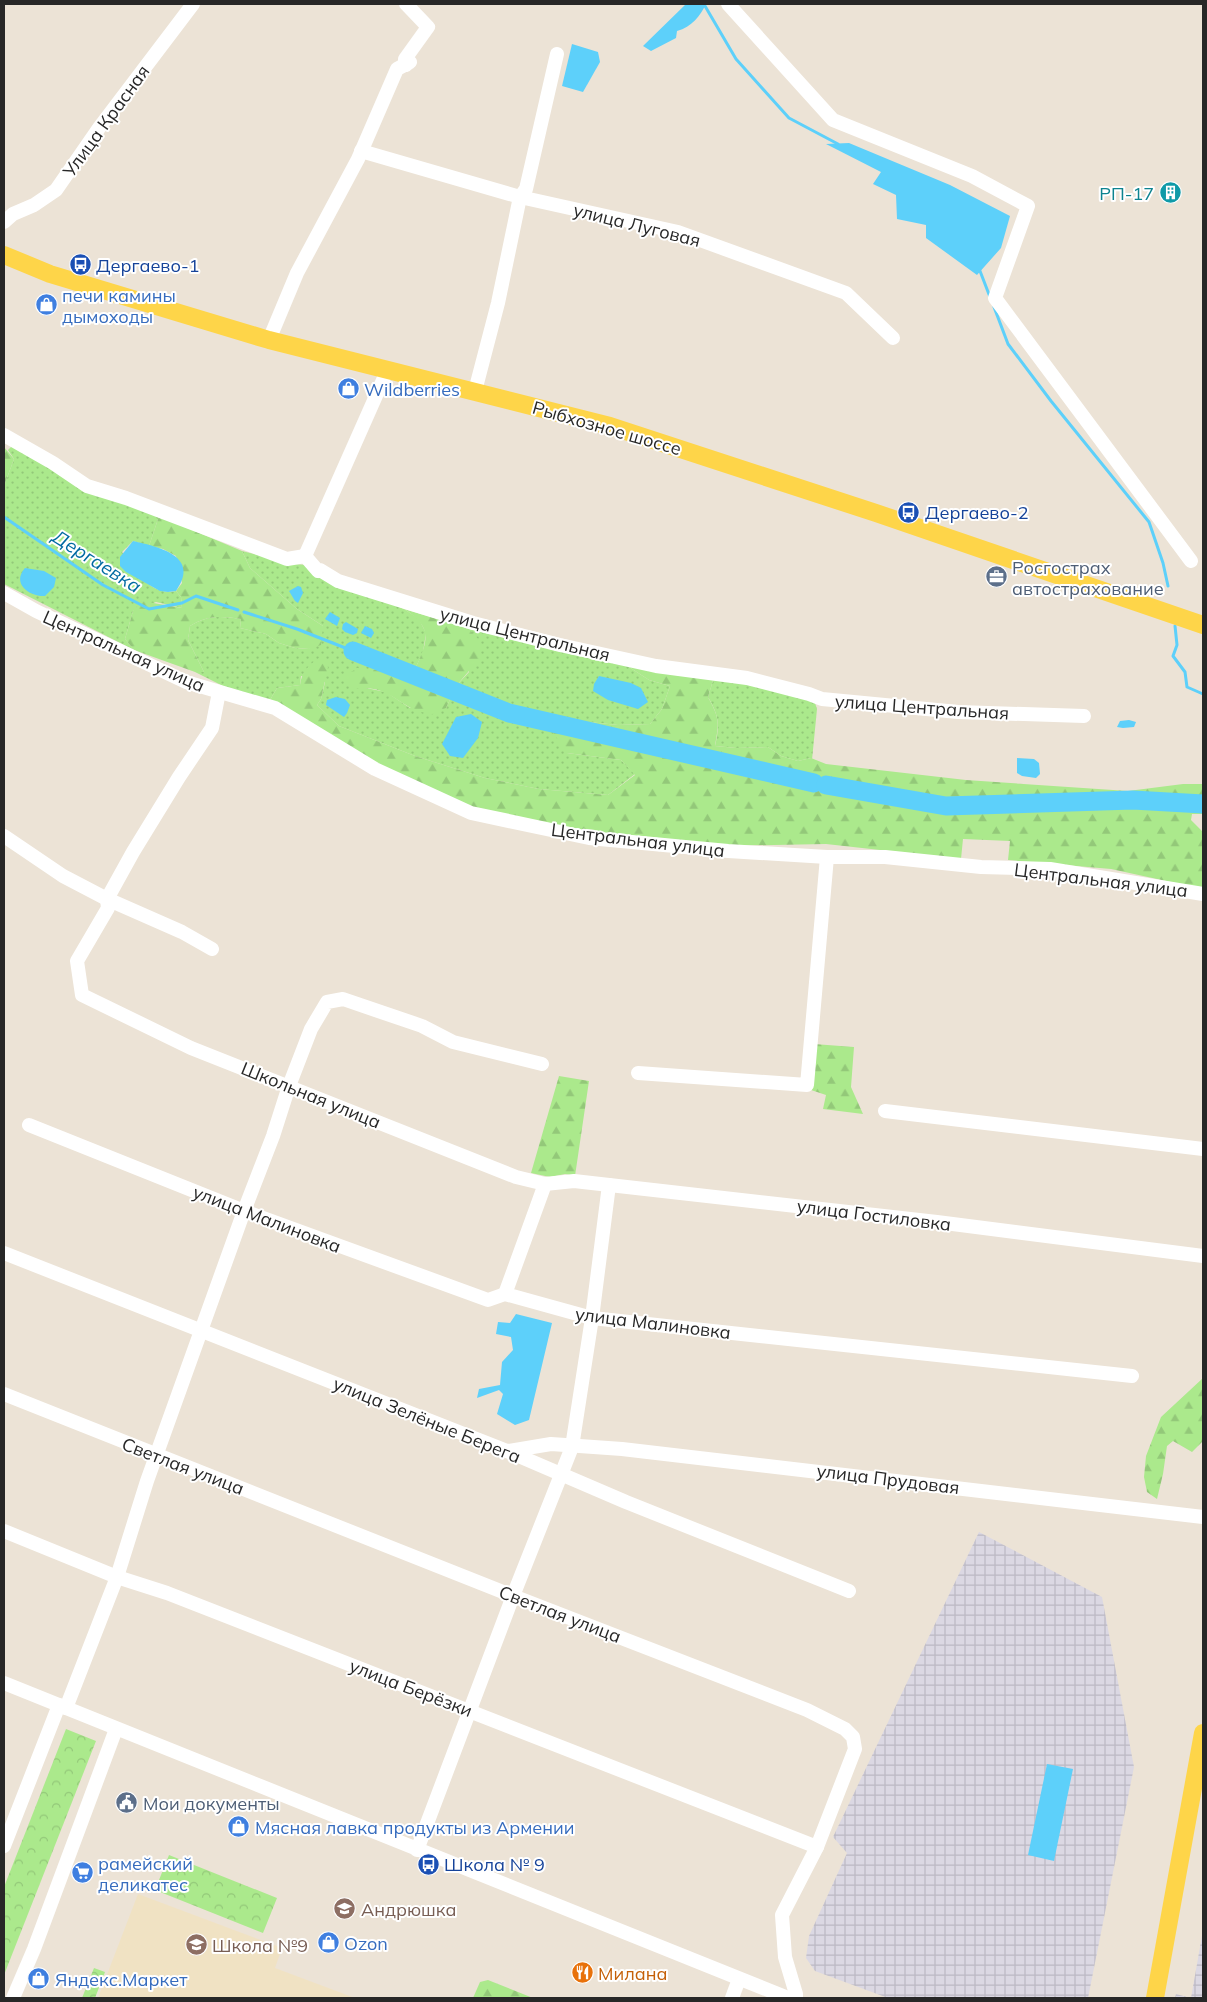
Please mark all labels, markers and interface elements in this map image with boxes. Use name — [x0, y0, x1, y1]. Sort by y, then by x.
street label: Улица Красная — [57, 60, 154, 182]
building icon: РП-17 — [1158, 181, 1182, 205]
place label: РП-17 — [1099, 182, 1154, 205]
street label: улица Луговая — [571, 198, 703, 252]
bus stop icon: Дергаево-1 — [68, 253, 92, 277]
place label: Дергаево-1 — [96, 254, 200, 277]
place label: печи камины дымоходы — [62, 284, 176, 328]
shop icon: печи камины дымоходы — [34, 293, 58, 317]
shop icon: Wildberries — [336, 377, 360, 401]
place label: Wildberries — [364, 378, 460, 401]
street label: Рыбхозное шоссе — [530, 396, 684, 460]
bus stop icon: Дергаево-2 — [897, 500, 921, 524]
place label: Дергаево-2 — [925, 501, 1029, 524]
water label: Дергаевка — [47, 524, 146, 598]
place label: Росгострах автострахование — [1012, 556, 1164, 600]
office icon: Росгострах автострахование — [984, 565, 1008, 589]
street label: улица Центральная — [438, 602, 612, 666]
street label: Центральная улица — [40, 605, 208, 697]
street label: улица Центральная — [834, 689, 1010, 725]
street label: Центральная улица — [550, 818, 726, 862]
street label: Центральная улица — [1013, 858, 1189, 902]
street label: Школьная улица — [238, 1056, 384, 1134]
street label: улица Малиновка — [190, 1180, 344, 1258]
street label: улица Гостиловка — [796, 1194, 952, 1236]
street label: улица Малиновка — [574, 1302, 732, 1344]
street label: улица Зелёные Берега — [330, 1372, 524, 1468]
street label: Светлая улица — [119, 1432, 247, 1500]
street label: улица Прудовая — [815, 1459, 961, 1499]
street label: Светлая улица — [496, 1580, 624, 1648]
street label: улица Берёзки — [346, 1654, 476, 1722]
public building icon: Мои документы — [115, 1791, 139, 1815]
place label: Мои документы — [143, 1792, 280, 1815]
shop icon: Мясная лавка продукты из Армении — [227, 1815, 251, 1839]
place label: Мясная лавка продукты из Армении — [255, 1816, 575, 1839]
place label: рамейский деликатес — [98, 1852, 193, 1896]
bus stop icon: Школа № 9 — [416, 1852, 440, 1876]
place label: Школа № 9 — [444, 1853, 545, 1876]
supermarket icon: рамейский деликатес — [70, 1861, 94, 1885]
school or university icon: Андрюшка — [333, 1897, 357, 1921]
place label: Андрюшка — [361, 1898, 456, 1921]
shop icon: Ozon — [316, 1931, 340, 1955]
place label: Ozon — [344, 1932, 388, 1955]
school or university icon: Школа №9 — [184, 1933, 208, 1957]
place label: Школа №9 — [212, 1934, 308, 1957]
restaurant icon: Милана — [570, 1961, 594, 1985]
place label: Милана — [598, 1962, 667, 1985]
shop icon: Яндекс.Маркет — [27, 1967, 51, 1991]
place label: Яндекс.Маркет — [55, 1968, 188, 1991]

